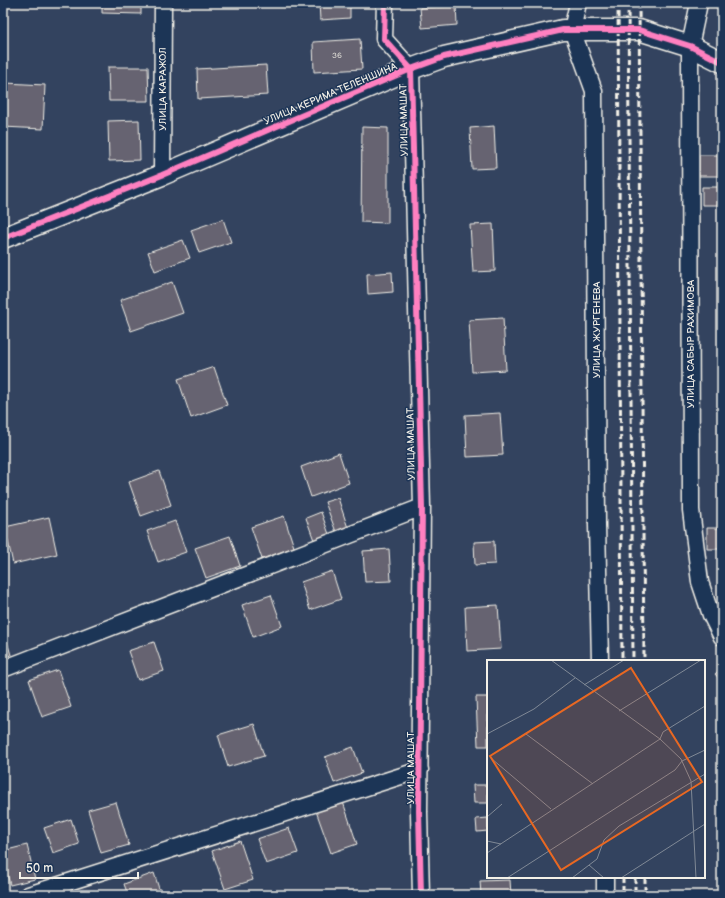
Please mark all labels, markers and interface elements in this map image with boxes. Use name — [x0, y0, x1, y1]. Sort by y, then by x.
street label: УЛИЦА КАРАЖОЛ — [157, 47, 169, 131]
house number: 36 — [332, 51, 342, 60]
street label: УЛИЦА КЕРИМА ТЕЛЕНШИНА — [262, 60, 400, 128]
street label: УЛИЦА МАШАТ — [397, 83, 411, 156]
street label: УЛИЦА САБЫР РАХИМОВА — [685, 279, 697, 408]
street label: УЛИЦА ЖУРГЕНЕВА — [591, 281, 603, 378]
street label: УЛИЦА МАШАТ — [404, 407, 418, 480]
inset map — [487, 660, 705, 878]
street label: УЛИЦА МАШАТ — [405, 731, 417, 804]
scale bar — [20, 854, 138, 880]
text: 50 m — [26, 861, 53, 876]

